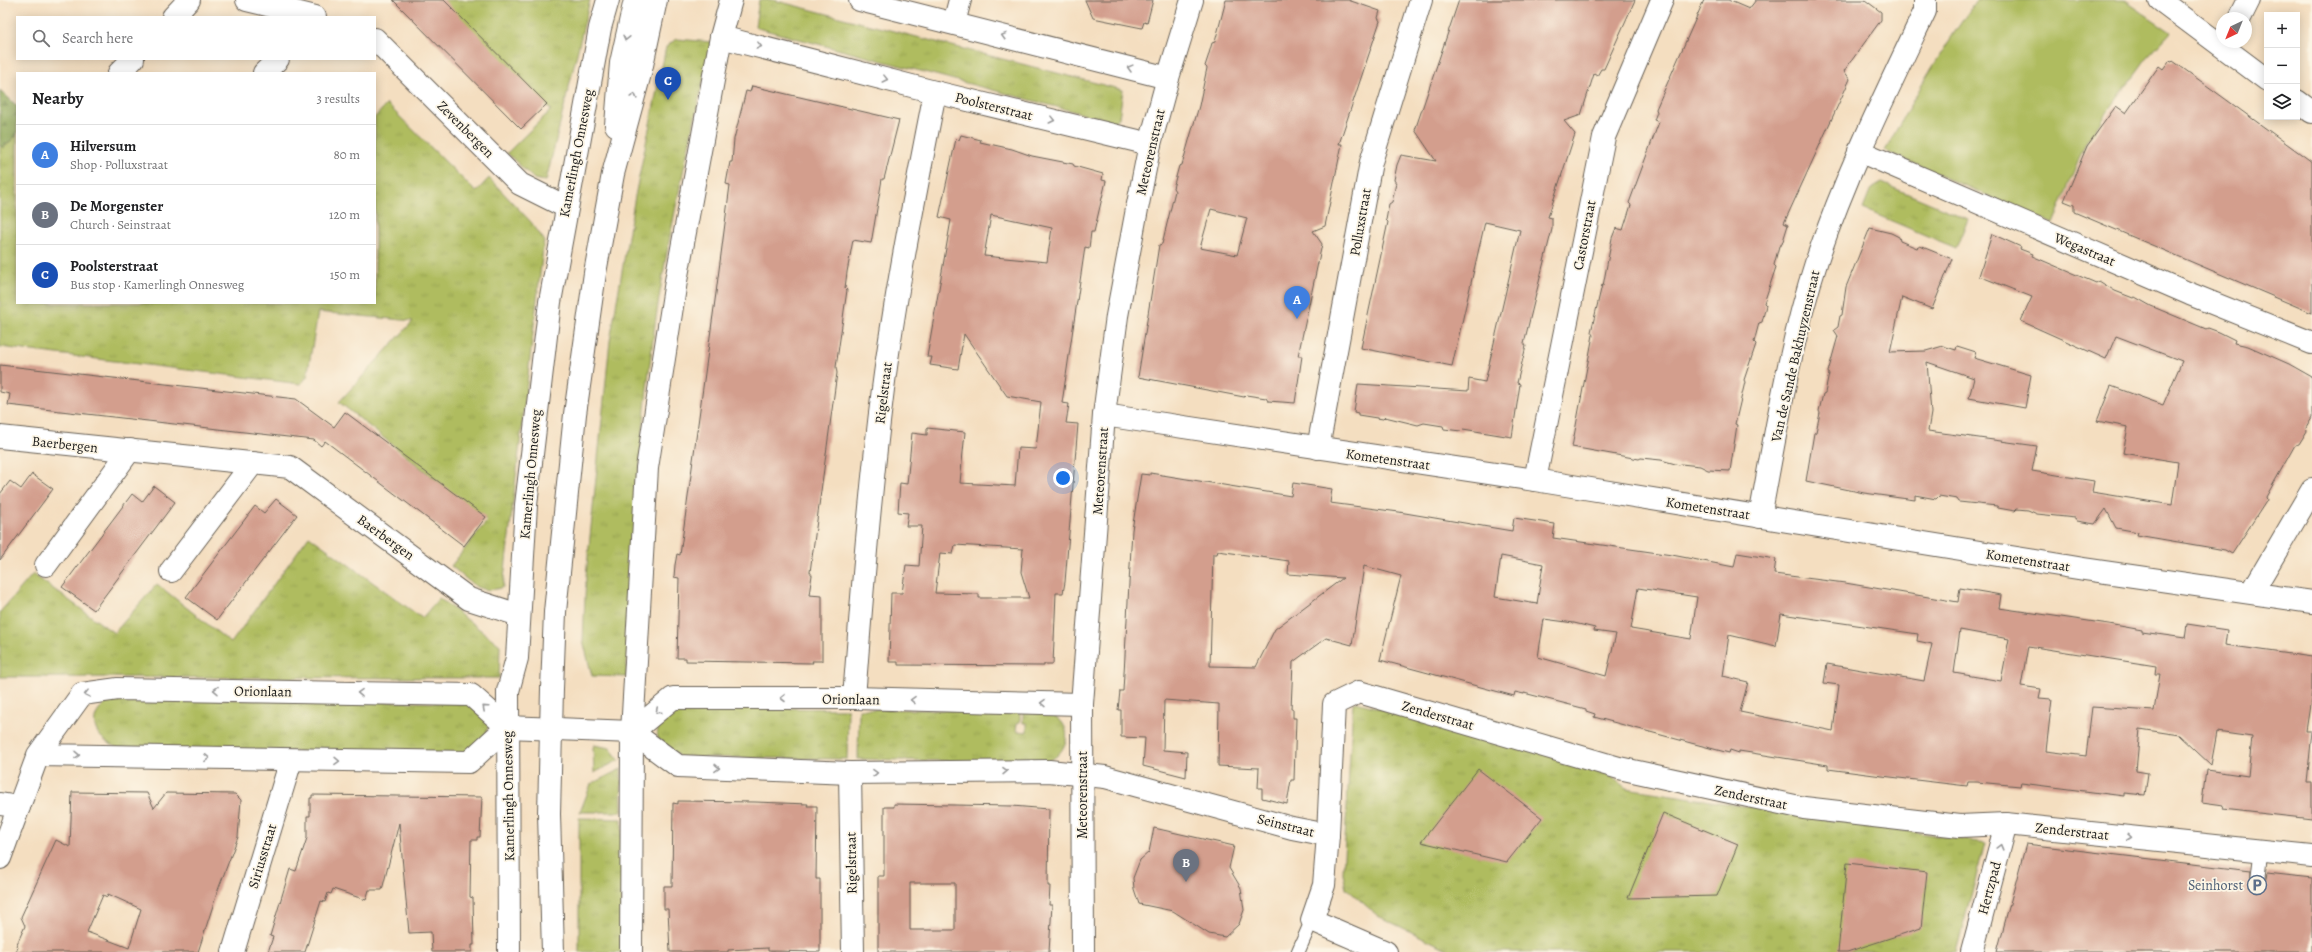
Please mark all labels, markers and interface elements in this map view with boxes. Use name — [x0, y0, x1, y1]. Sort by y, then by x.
north arrow — [2216, 12, 2252, 48]
map controls — [2264, 12, 2300, 120]
button: + — [2264, 12, 2300, 48]
search box — [16, 16, 376, 60]
icon: search — [30, 27, 52, 49]
text: Search here — [62, 28, 133, 48]
one-way arrow — [1001, 32, 1008, 40]
one-way arrow — [623, 35, 631, 41]
one-way arrow — [756, 42, 762, 50]
button: − — [2264, 48, 2300, 84]
one-way arrow — [1127, 65, 1133, 73]
pin: C — [655, 67, 681, 100]
one-way arrow — [881, 74, 888, 83]
button: layers — [2264, 84, 2300, 120]
text: Nearby — [32, 87, 83, 110]
street label: Kamerlingh Onnesweg — [555, 87, 598, 219]
street label: Poolsterstraat — [953, 88, 1035, 125]
text: 3 results — [316, 90, 360, 107]
one-way arrow — [629, 93, 638, 100]
street label: Zevenbergen — [433, 97, 499, 162]
street label: Meteorenstraat — [1131, 107, 1170, 197]
one-way arrow — [1048, 115, 1055, 124]
text: Hilversum — [70, 136, 136, 156]
text: A — [41, 146, 49, 163]
text: 80 m — [333, 146, 360, 163]
text: Shop · Polluxstraat — [70, 156, 168, 173]
street label: Polluxstraat — [1345, 186, 1376, 257]
text: De Morgenster — [70, 196, 163, 216]
street label: Castorstraat — [1568, 198, 1601, 272]
text: B — [41, 206, 49, 223]
text: 120 m — [329, 206, 360, 223]
text: Church · Seinstraat — [70, 216, 171, 233]
street label: Wegastraat — [2050, 228, 2119, 271]
text: Poolsterstraat — [70, 256, 158, 276]
text: C — [41, 266, 49, 283]
text: 150 m — [330, 266, 360, 283]
street label: Van de Sande Bakhuyzenstraat — [1766, 268, 1825, 445]
text: Bus stop · Kamerlingh Onnesweg — [70, 276, 244, 293]
pin: A — [1284, 286, 1310, 319]
street label: Rigelstraat — [870, 361, 897, 425]
street label: Kamerlingh Onnesweg — [515, 408, 546, 540]
street label: Meteorenstraat — [1088, 426, 1113, 516]
street label: Baerbergen — [31, 432, 99, 457]
street label: Kometenstraat — [1345, 444, 1432, 475]
your location — [1053, 468, 1073, 488]
street label: Kometenstraat — [1664, 492, 1752, 525]
street label: Baerbergen — [353, 510, 418, 565]
street label: Kometenstraat — [1984, 544, 2072, 577]
street label: Orionlaan — [234, 681, 292, 702]
one-way arrow — [213, 686, 219, 695]
one-way arrow — [357, 689, 363, 697]
street label: Orionlaan — [822, 689, 880, 710]
one-way arrow — [84, 690, 91, 698]
one-way arrow — [780, 694, 786, 702]
one-way arrow — [910, 696, 916, 704]
street label: Zenderstraat — [1400, 696, 1476, 735]
one-way arrow — [1040, 699, 1046, 707]
one-way arrow — [483, 706, 490, 713]
one-way arrow — [655, 707, 662, 714]
street label: Kamerlingh Onnesweg — [498, 731, 519, 861]
one-way arrow — [74, 751, 80, 760]
street label: Meteorenstraat — [1073, 751, 1092, 839]
one-way arrow — [204, 754, 210, 762]
one-way arrow — [334, 757, 340, 765]
one-way arrow — [714, 763, 720, 772]
one-way arrow — [1002, 767, 1008, 775]
one-way arrow — [872, 769, 878, 777]
street label: Zenderstraat — [1713, 781, 1789, 815]
street label: Seinstraat — [1255, 809, 1317, 842]
street label: Zenderstraat — [2034, 818, 2110, 845]
street label: Siriusstraat — [244, 821, 281, 891]
street label: Rigelstraat — [841, 831, 862, 894]
one-way arrow — [2126, 832, 2132, 841]
one-way arrow — [1995, 844, 2004, 851]
pin: B — [1173, 849, 1199, 882]
street label: Hertzpad — [1973, 859, 2006, 917]
parking icon: Seinhorst — [2246, 874, 2268, 896]
place label: Seinhorst — [2188, 876, 2243, 895]

